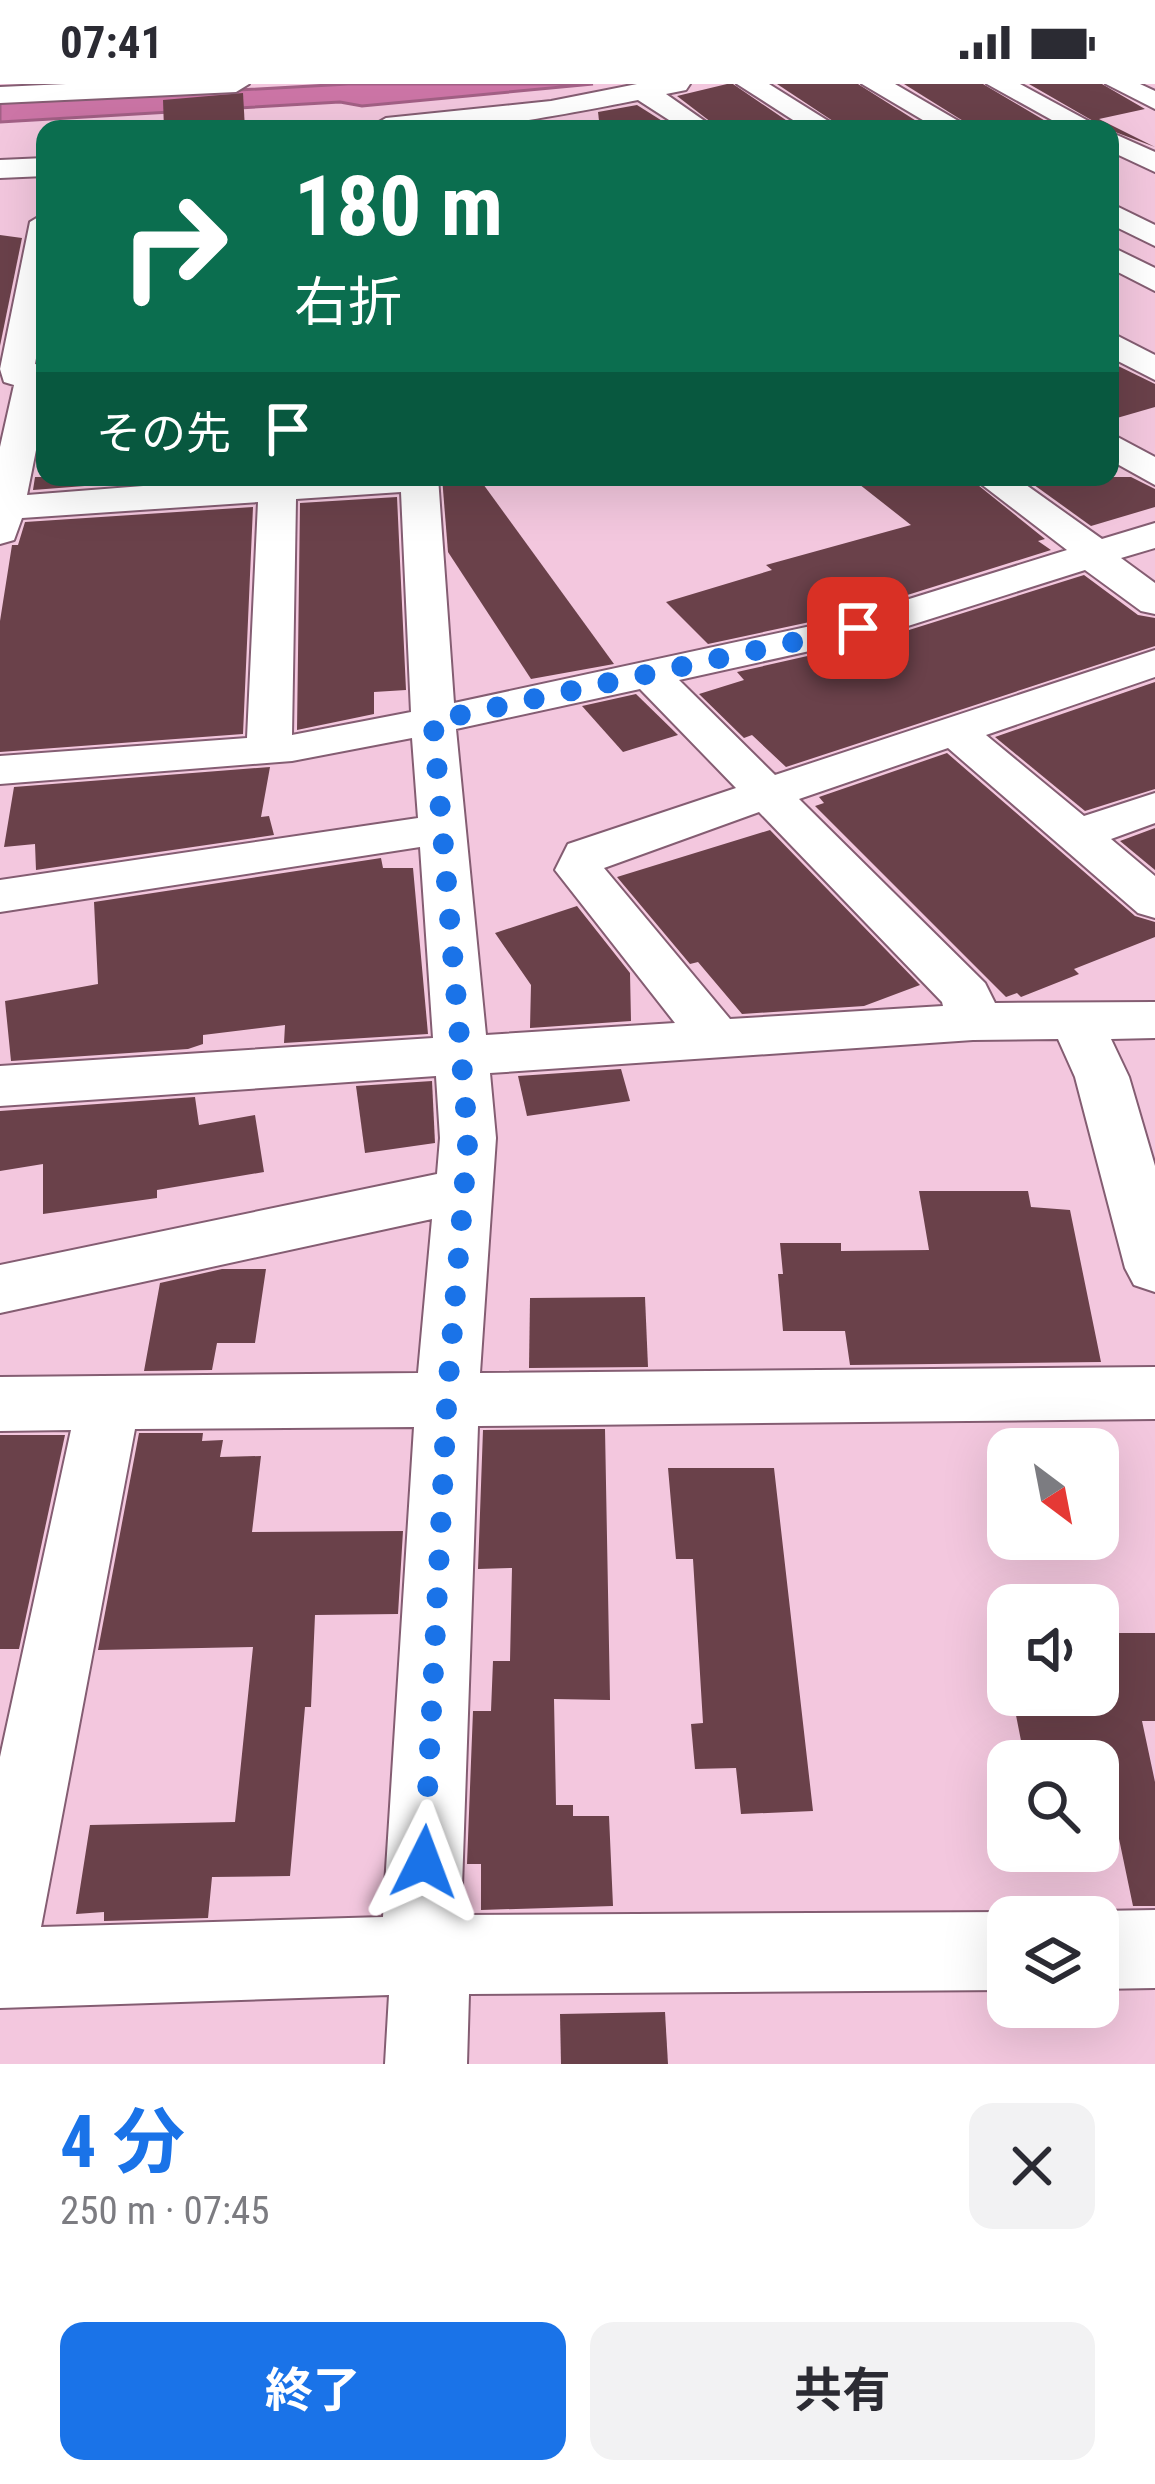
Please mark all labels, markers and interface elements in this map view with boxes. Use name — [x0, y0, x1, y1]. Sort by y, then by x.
text: 07:41 — [60, 16, 163, 69]
text: 180 m — [294, 157, 503, 256]
icon: right — [96, 168, 252, 324]
text: 右折 — [294, 271, 402, 334]
icon: arrive — [255, 396, 321, 462]
text: その先 — [96, 407, 231, 460]
pin — [807, 577, 909, 679]
icon: arrive — [825, 595, 891, 661]
north arrow — [987, 1428, 1119, 1560]
map controls — [987, 1428, 1119, 2028]
button: sound — [987, 1584, 1119, 1716]
button: search — [987, 1740, 1119, 1872]
position arrow — [361, 1799, 487, 1925]
button: layers — [987, 1896, 1119, 2028]
text: 4 分 — [60, 2100, 185, 2185]
button: close — [969, 2103, 1095, 2229]
text: 250 m · 07:45 — [60, 2188, 270, 2234]
button: 終了 — [60, 2322, 566, 2460]
button: 共有 — [590, 2322, 1095, 2460]

